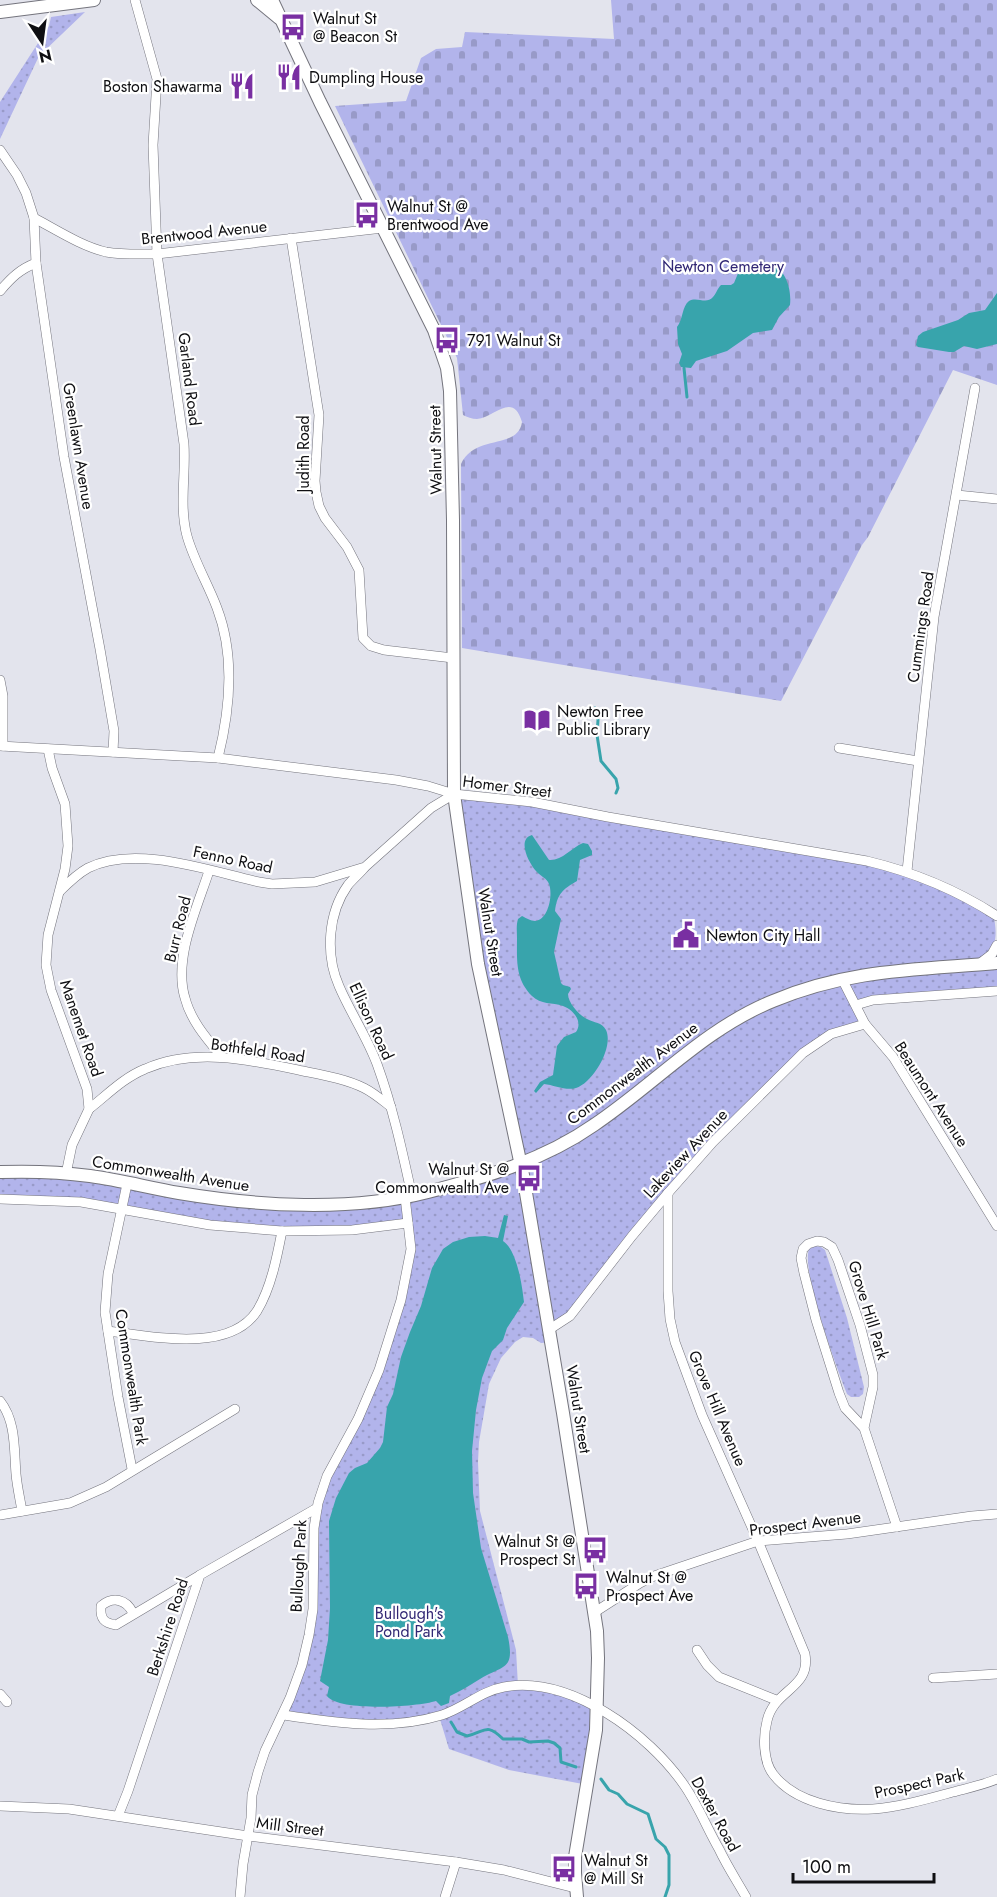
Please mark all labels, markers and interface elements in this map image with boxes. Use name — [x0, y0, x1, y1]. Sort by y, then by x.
place label: Walnut St @ Beacon St — [313, 7, 397, 48]
north arrow — [12, 12, 72, 72]
bus stop icon: Walnut St @ Beacon St — [278, 12, 308, 42]
text: N — [36, 43, 54, 69]
restaurant icon: Dumpling House — [274, 62, 304, 92]
place label: Dumpling House — [309, 66, 423, 89]
restaurant icon: Boston Shawarma — [227, 71, 257, 101]
place label: Boston Shawarma — [103, 75, 222, 98]
place label: Walnut St @ Brentwood Ave — [387, 195, 489, 236]
bus stop icon: Walnut St @ Brentwood Ave — [352, 200, 382, 230]
street label: Brentwood Avenue — [140, 214, 268, 251]
park label: Newton Cemetery — [662, 255, 785, 278]
bus stop icon: 791 Walnut St — [432, 325, 462, 355]
place label: 791 Walnut St — [467, 329, 560, 352]
street label: Garland Road — [172, 331, 207, 427]
street label: Greenlawn Avenue — [57, 381, 100, 511]
street label: Walnut Street — [423, 405, 448, 495]
street label: Judith Road — [292, 415, 315, 495]
street label: Cummings Road — [901, 570, 940, 684]
place label: Newton Free Public Library — [557, 700, 651, 741]
library icon: Newton Free Public Library — [522, 705, 552, 735]
street label: Homer Street — [461, 770, 553, 803]
street label: Fenno Road — [191, 840, 275, 879]
street label: Walnut Street — [472, 886, 509, 978]
street label: Burr Road — [158, 894, 197, 965]
public building icon: Newton City Hall — [671, 920, 701, 950]
place label: Newton City Hall — [706, 924, 820, 947]
street label: Manemet Road — [54, 977, 109, 1080]
street label: Ellison Road — [344, 979, 400, 1064]
street label: Commonwealth Avenue — [562, 1016, 703, 1130]
street label: Bothfeld Road — [209, 1033, 306, 1068]
street label: Beaumont Avenue — [889, 1037, 974, 1151]
street label: Lakeview Avenue — [638, 1104, 733, 1203]
street label: Commonwealth Avenue — [91, 1150, 251, 1197]
place label: Walnut St @ Commonwealth Ave — [375, 1158, 509, 1199]
bus stop icon: Walnut St @ Commonwealth Ave — [514, 1163, 544, 1193]
street label: Grove Hill Park — [843, 1258, 895, 1363]
street label: Commonwealth Park — [109, 1307, 154, 1448]
street label: Grove Hill Avenue — [683, 1347, 752, 1470]
street label: Walnut Street — [560, 1363, 597, 1455]
street label: Prospect Avenue — [748, 1505, 862, 1542]
street label: Bullough Park — [285, 1518, 312, 1613]
place label: Walnut St @ Prospect St — [494, 1530, 575, 1571]
bus stop icon: Walnut St @ Prospect St — [580, 1535, 610, 1565]
place label: Walnut St @ Prospect Ave — [606, 1566, 693, 1607]
bus stop icon: Walnut St @ Prospect Ave — [571, 1571, 601, 1601]
street label: Berkshire Road — [141, 1575, 194, 1679]
park label: Bullough's Pond Park — [375, 1602, 444, 1643]
street label: Prospect Park — [872, 1763, 967, 1804]
street label: Dexter Road — [686, 1773, 746, 1856]
street label: Mill Street — [255, 1811, 325, 1842]
scale bar — [793, 1846, 934, 1884]
place label: Walnut St @ Mill St — [584, 1849, 648, 1890]
bus stop icon: Walnut St @ Mill St — [549, 1854, 579, 1884]
text: 100 m — [802, 1854, 851, 1880]

